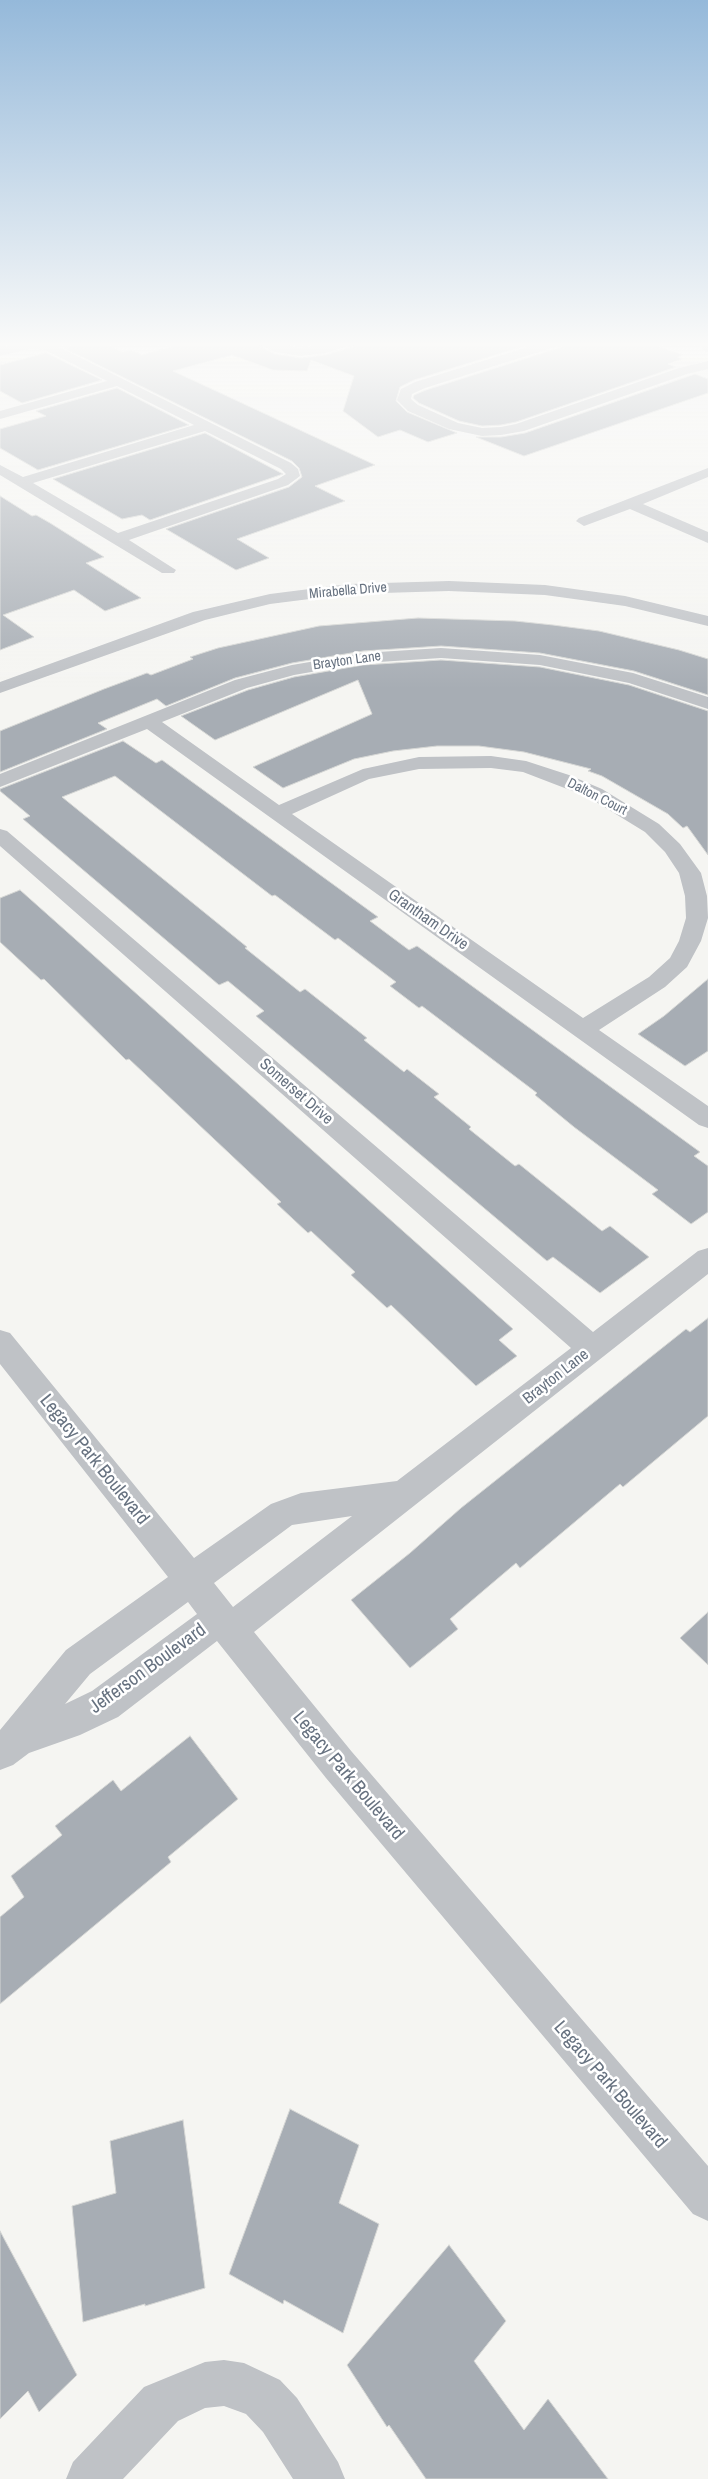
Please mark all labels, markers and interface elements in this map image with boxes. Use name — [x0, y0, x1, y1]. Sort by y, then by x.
street label: Mirabella Drive — [309, 579, 387, 603]
street label: Brayton Lane — [312, 648, 382, 674]
street label: Dalton Court — [564, 775, 630, 819]
street label: Grantham Drive — [384, 885, 472, 955]
street label: Somerset Drive — [255, 1055, 337, 1129]
street label: Brayton Lane — [519, 1345, 593, 1409]
street label: Legacy Park Boulevard — [34, 1390, 154, 1530]
street label: Jefferson Boulevard — [85, 1619, 211, 1719]
street label: Legacy Park Boulevard — [287, 1707, 409, 1845]
street label: Legacy Park Boulevard — [549, 2017, 671, 2153]

